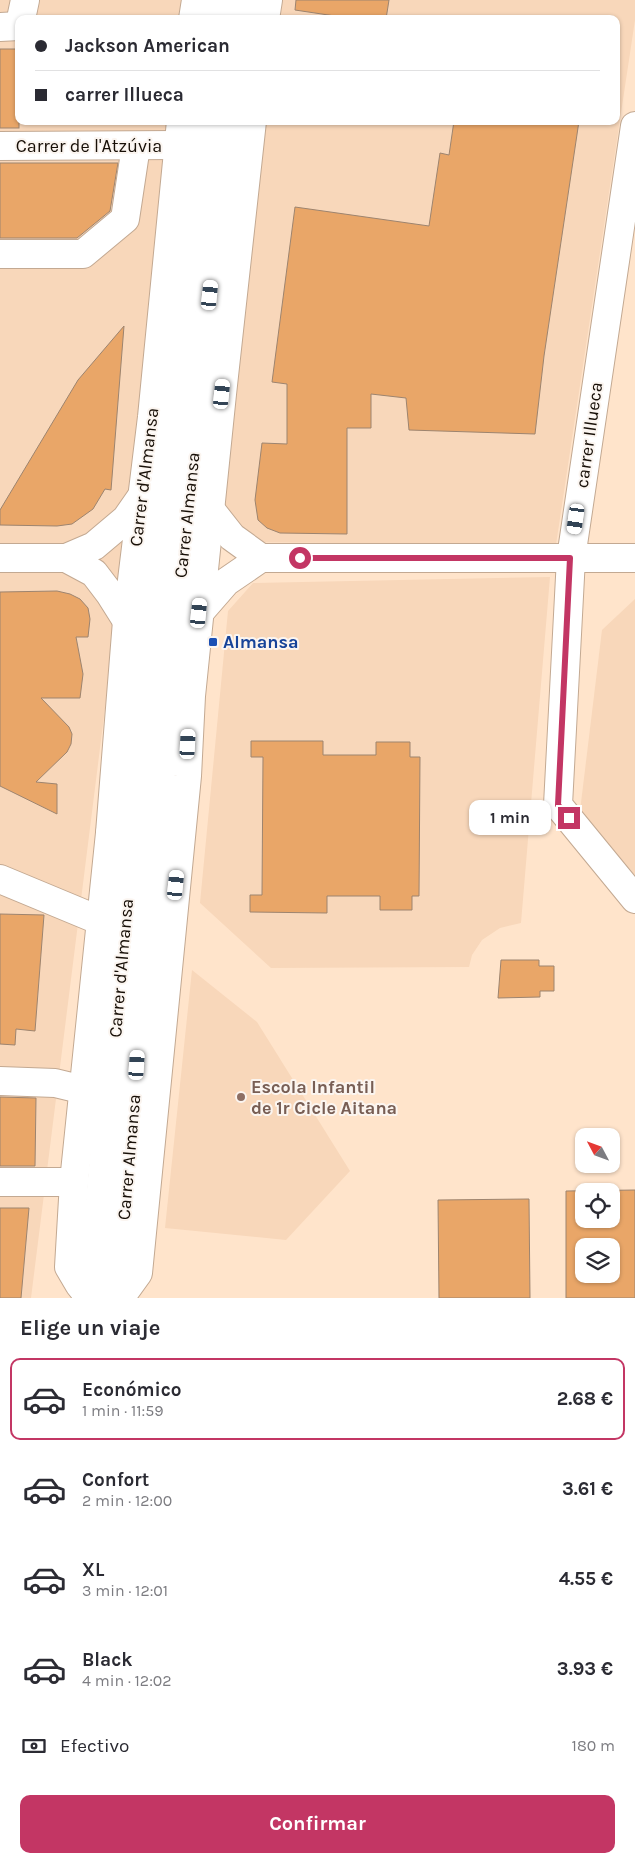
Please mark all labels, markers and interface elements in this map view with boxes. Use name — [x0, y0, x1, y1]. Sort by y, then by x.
text: Jackson American — [65, 35, 230, 57]
text: carrer Illueca — [65, 84, 184, 106]
street label: Carrer de l'Atzúvia — [16, 135, 162, 157]
car — [200, 279, 219, 311]
car — [212, 378, 231, 410]
street label: carrer Illueca — [571, 381, 607, 489]
street label: Carrer d'Almansa — [125, 406, 163, 548]
street label: Carrer Almansa — [169, 451, 205, 579]
car — [566, 503, 585, 535]
route start — [289, 547, 311, 569]
car — [189, 597, 208, 629]
place label: Almansa — [223, 631, 299, 653]
marker: Almansa — [207, 636, 219, 648]
car — [179, 729, 196, 759]
callout: 1 min — [469, 800, 552, 836]
route end — [558, 807, 580, 829]
text: 1 min — [490, 808, 530, 827]
car — [166, 869, 185, 901]
street label: Carrer d'Almansa — [104, 898, 138, 1038]
car — [128, 1050, 145, 1080]
place label: Escola Infantil de 1r Cicle Aitana — [251, 1076, 397, 1119]
marker: Escola Infantil de 1r Cicle Aitana — [235, 1091, 247, 1103]
street label: Carrer Almansa — [113, 1093, 145, 1221]
north arrow — [575, 1128, 620, 1172]
map controls — [575, 1128, 620, 1283]
button: locate — [575, 1183, 620, 1228]
button: layers — [575, 1238, 620, 1283]
text: Elige un viaje — [20, 1315, 160, 1341]
icon: car — [22, 1377, 67, 1422]
text: Económico — [82, 1379, 182, 1401]
text: 2.68 € — [557, 1388, 613, 1410]
text: 1 min · 11:59 — [82, 1401, 164, 1420]
icon: car — [22, 1467, 67, 1512]
text: Confort — [82, 1469, 149, 1491]
text: 3.61 € — [562, 1478, 613, 1500]
text: 2 min · 12:00 — [82, 1491, 172, 1510]
icon: car — [22, 1557, 67, 1602]
text: XL — [82, 1559, 104, 1581]
text: 4.55 € — [559, 1568, 613, 1590]
text: 3 min · 12:01 — [82, 1581, 168, 1600]
icon: car — [22, 1647, 67, 1692]
text: Black — [82, 1649, 133, 1671]
text: 3.93 € — [557, 1658, 613, 1680]
text: 4 min · 12:02 — [82, 1671, 172, 1690]
icon: cash — [20, 1732, 48, 1760]
text: Efectivo — [60, 1735, 129, 1757]
text: 180 m — [572, 1736, 615, 1755]
button: Confirmar — [20, 1795, 615, 1853]

